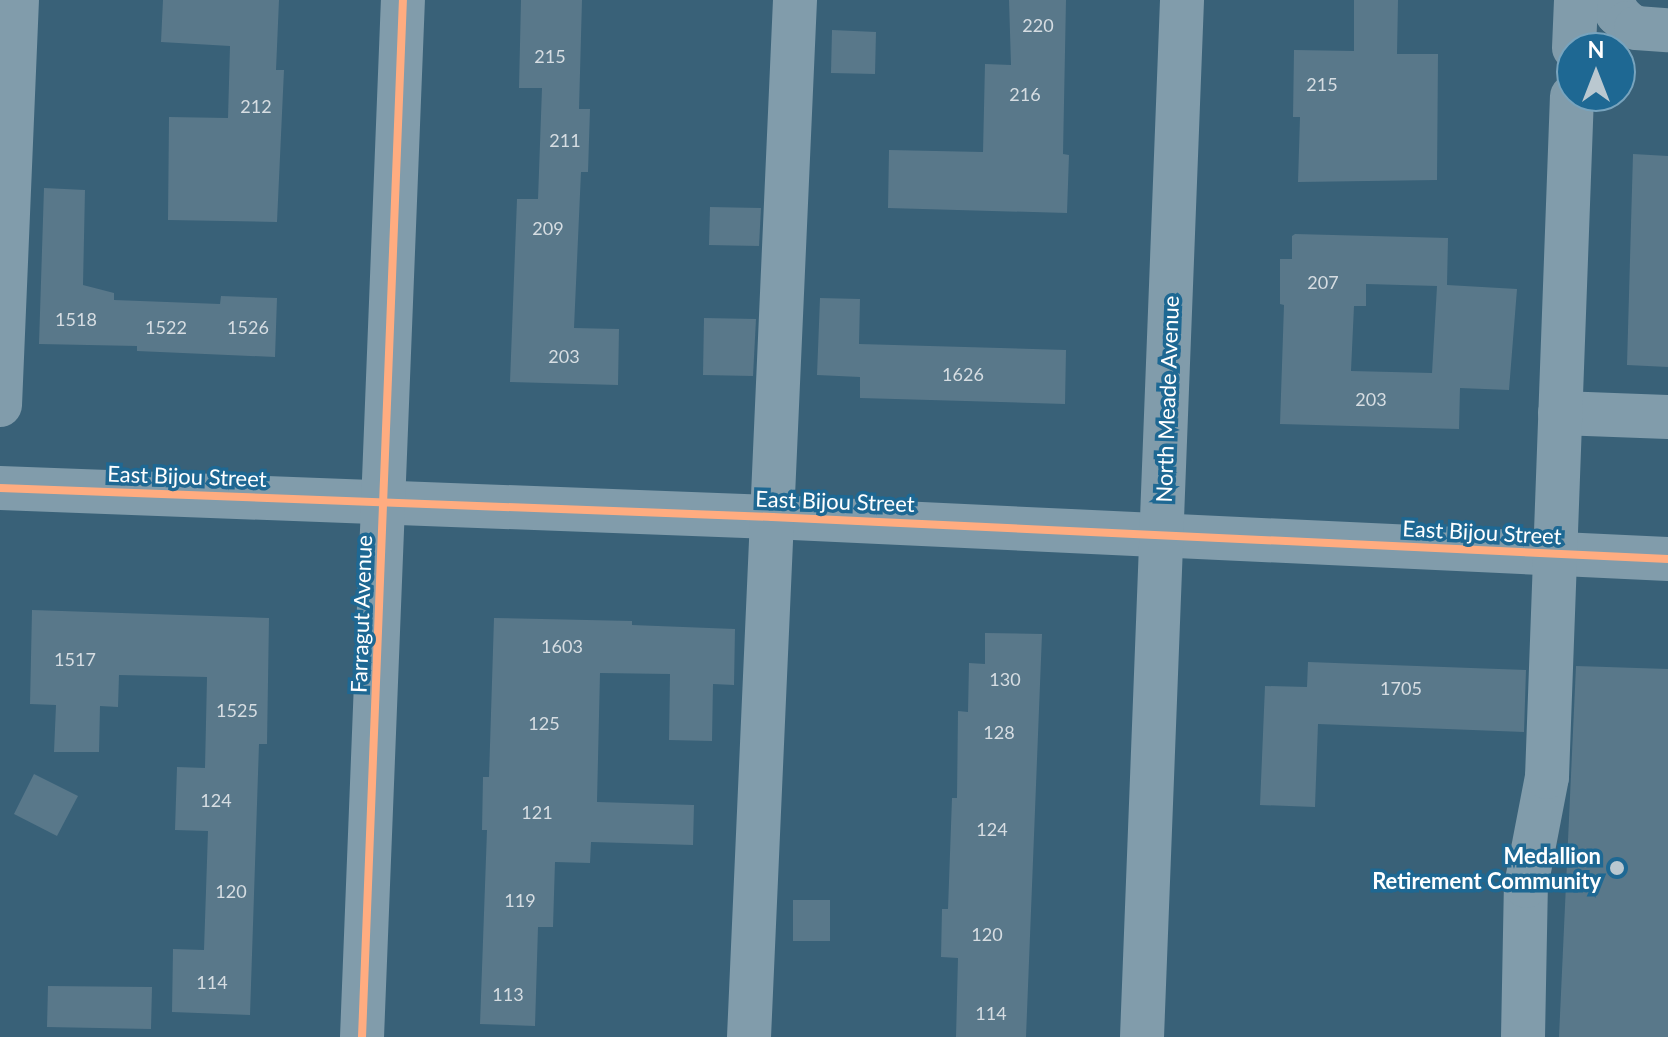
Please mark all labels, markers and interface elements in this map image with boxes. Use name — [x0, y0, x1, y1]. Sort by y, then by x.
house number: 220 — [1022, 14, 1054, 36]
north arrow — [1556, 32, 1636, 112]
text: N — [1588, 36, 1604, 63]
house number: 215 — [534, 45, 566, 67]
house number: 215 — [1306, 73, 1338, 95]
house number: 216 — [1009, 83, 1041, 105]
house number: 212 — [240, 95, 272, 117]
house number: 211 — [549, 129, 581, 151]
house number: 209 — [532, 217, 564, 239]
house number: 207 — [1307, 271, 1339, 293]
street label: North Meade Avenue — [1150, 295, 1184, 503]
house number: 1518 — [55, 308, 97, 330]
house number: 1522 — [145, 316, 187, 338]
house number: 1526 — [227, 316, 269, 338]
house number: 203 — [548, 345, 580, 367]
house number: 1626 — [942, 363, 984, 385]
house number: 203 — [1355, 388, 1387, 410]
street label: East Bijou Street — [107, 460, 267, 492]
street label: East Bijou Street — [755, 485, 915, 517]
street label: East Bijou Street — [1402, 515, 1562, 549]
street label: Farragut Avenue — [345, 534, 377, 694]
house number: 1603 — [541, 635, 583, 657]
house number: 1517 — [54, 648, 96, 670]
house number: 130 — [989, 668, 1021, 690]
house number: 1705 — [1380, 677, 1422, 699]
house number: 1525 — [216, 699, 258, 721]
house number: 125 — [528, 712, 560, 734]
house number: 128 — [983, 721, 1015, 743]
house number: 124 — [200, 789, 232, 811]
house number: 121 — [521, 801, 553, 823]
house number: 124 — [976, 818, 1008, 840]
place label: Medallion Retirement Community — [1372, 842, 1601, 894]
marker: Medallion Retirement Community — [1608, 859, 1626, 877]
house number: 120 — [215, 880, 247, 902]
house number: 119 — [504, 889, 536, 911]
house number: 120 — [971, 923, 1003, 945]
house number: 114 — [196, 971, 228, 993]
house number: 113 — [492, 983, 524, 1005]
house number: 114 — [975, 1002, 1007, 1024]

